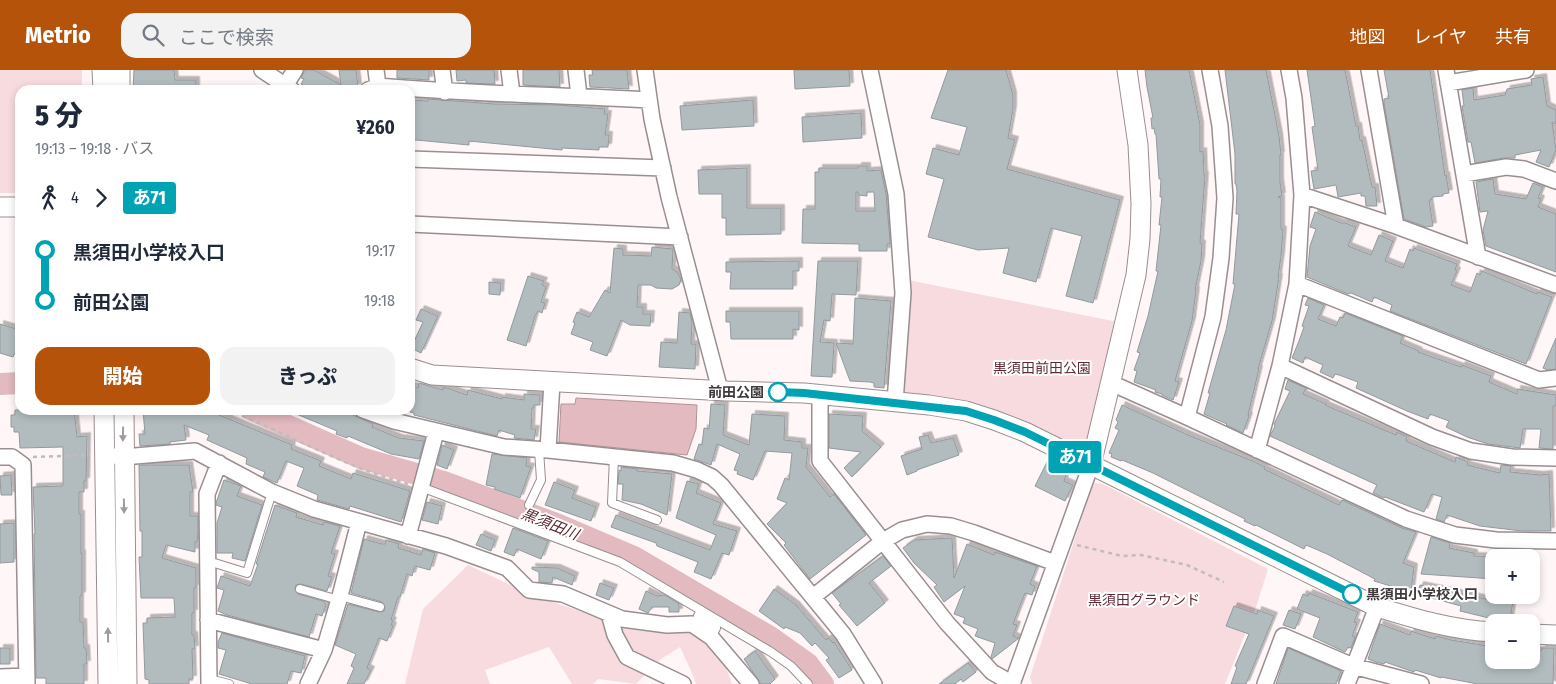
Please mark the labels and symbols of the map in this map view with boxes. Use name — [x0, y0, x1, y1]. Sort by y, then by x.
park label: 黒須田前田公園 — [993, 360, 1091, 377]
marker: 前田公園 — [768, 382, 788, 402]
place label: 前田公園 — [708, 384, 764, 401]
one-way arrow — [119, 426, 127, 442]
line badge: あ71 — [1046, 441, 1104, 473]
one-way arrow — [120, 498, 128, 514]
water label: 黒須田川 — [519, 504, 583, 544]
marker: 黒須田小学校入口 — [1342, 584, 1362, 604]
place label: 黒須田小学校入口 — [1366, 586, 1478, 603]
park label: 黒須田グラウンド — [1088, 592, 1200, 609]
one-way arrow — [103, 627, 111, 643]

